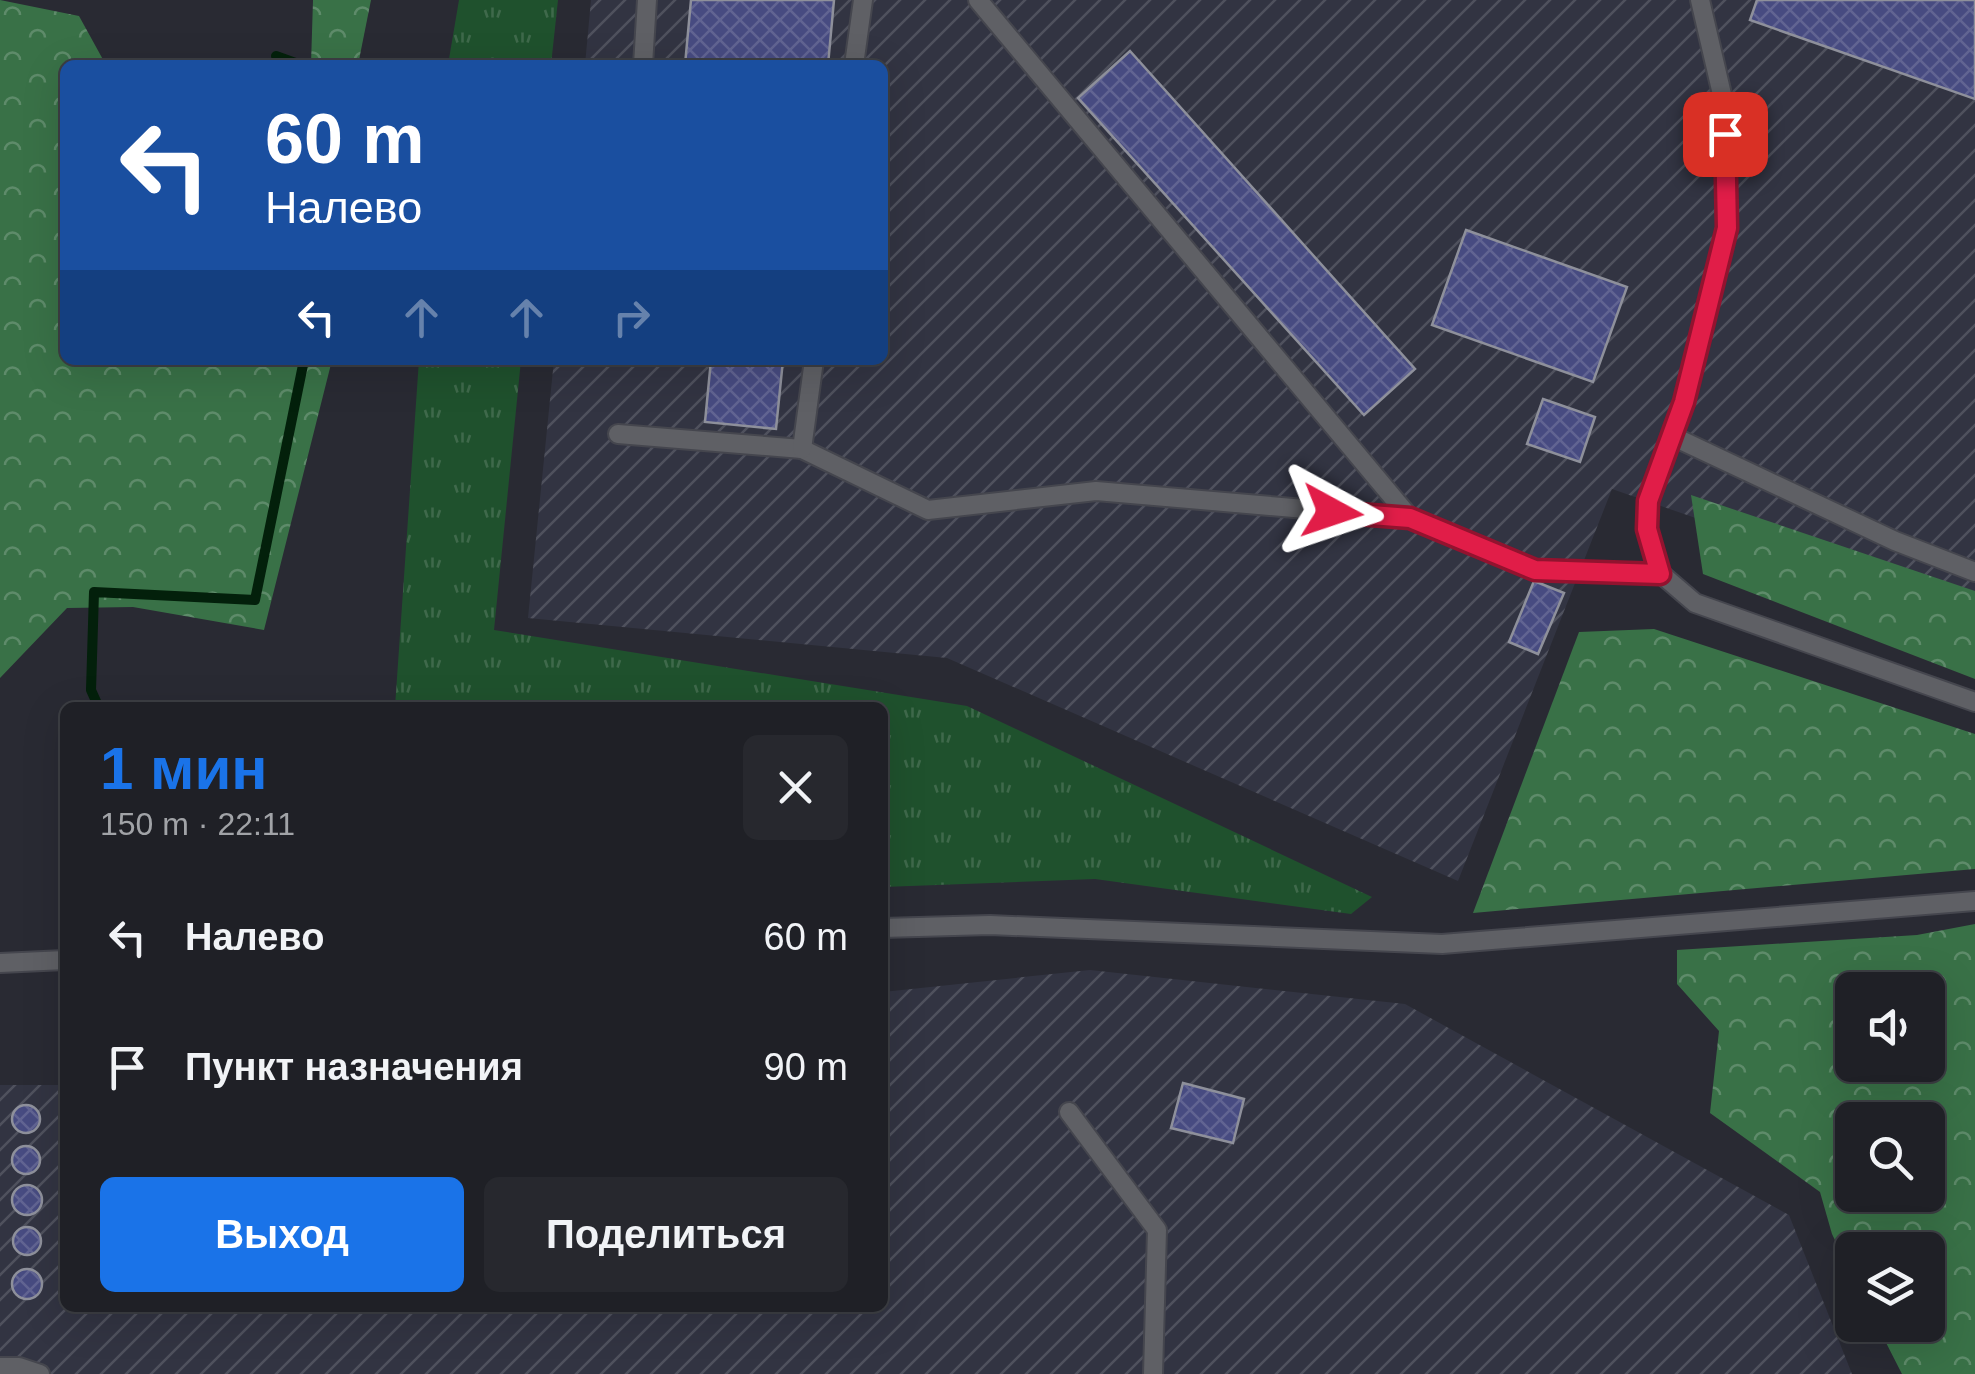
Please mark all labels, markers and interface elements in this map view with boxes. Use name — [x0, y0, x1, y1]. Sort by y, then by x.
pin — [1683, 92, 1768, 177]
icon: left — [100, 100, 230, 230]
text: 60 m — [265, 100, 425, 178]
icon: arrive — [1698, 107, 1753, 162]
text: Налево — [265, 182, 422, 233]
icon: left — [289, 290, 344, 345]
icon: ahead — [394, 290, 449, 345]
icon: ahead — [499, 290, 554, 345]
icon: right — [604, 290, 659, 345]
position arrow — [1280, 460, 1384, 564]
text: 1 мин — [100, 735, 268, 802]
button: close — [743, 735, 848, 840]
text: 150 m · 22:11 — [100, 806, 295, 842]
icon: left — [100, 910, 155, 965]
text: Налево — [185, 916, 324, 958]
text: 60 m — [764, 916, 848, 958]
map controls — [1835, 972, 1945, 1342]
button: sound — [1835, 972, 1945, 1082]
icon: arrive — [100, 1040, 155, 1095]
text: Пункт назначения — [185, 1046, 523, 1088]
text: 90 m — [764, 1046, 848, 1088]
button: search — [1835, 1102, 1945, 1212]
button: Выход — [100, 1177, 464, 1292]
button: Поделиться — [484, 1177, 848, 1292]
button: layers — [1835, 1232, 1945, 1342]

